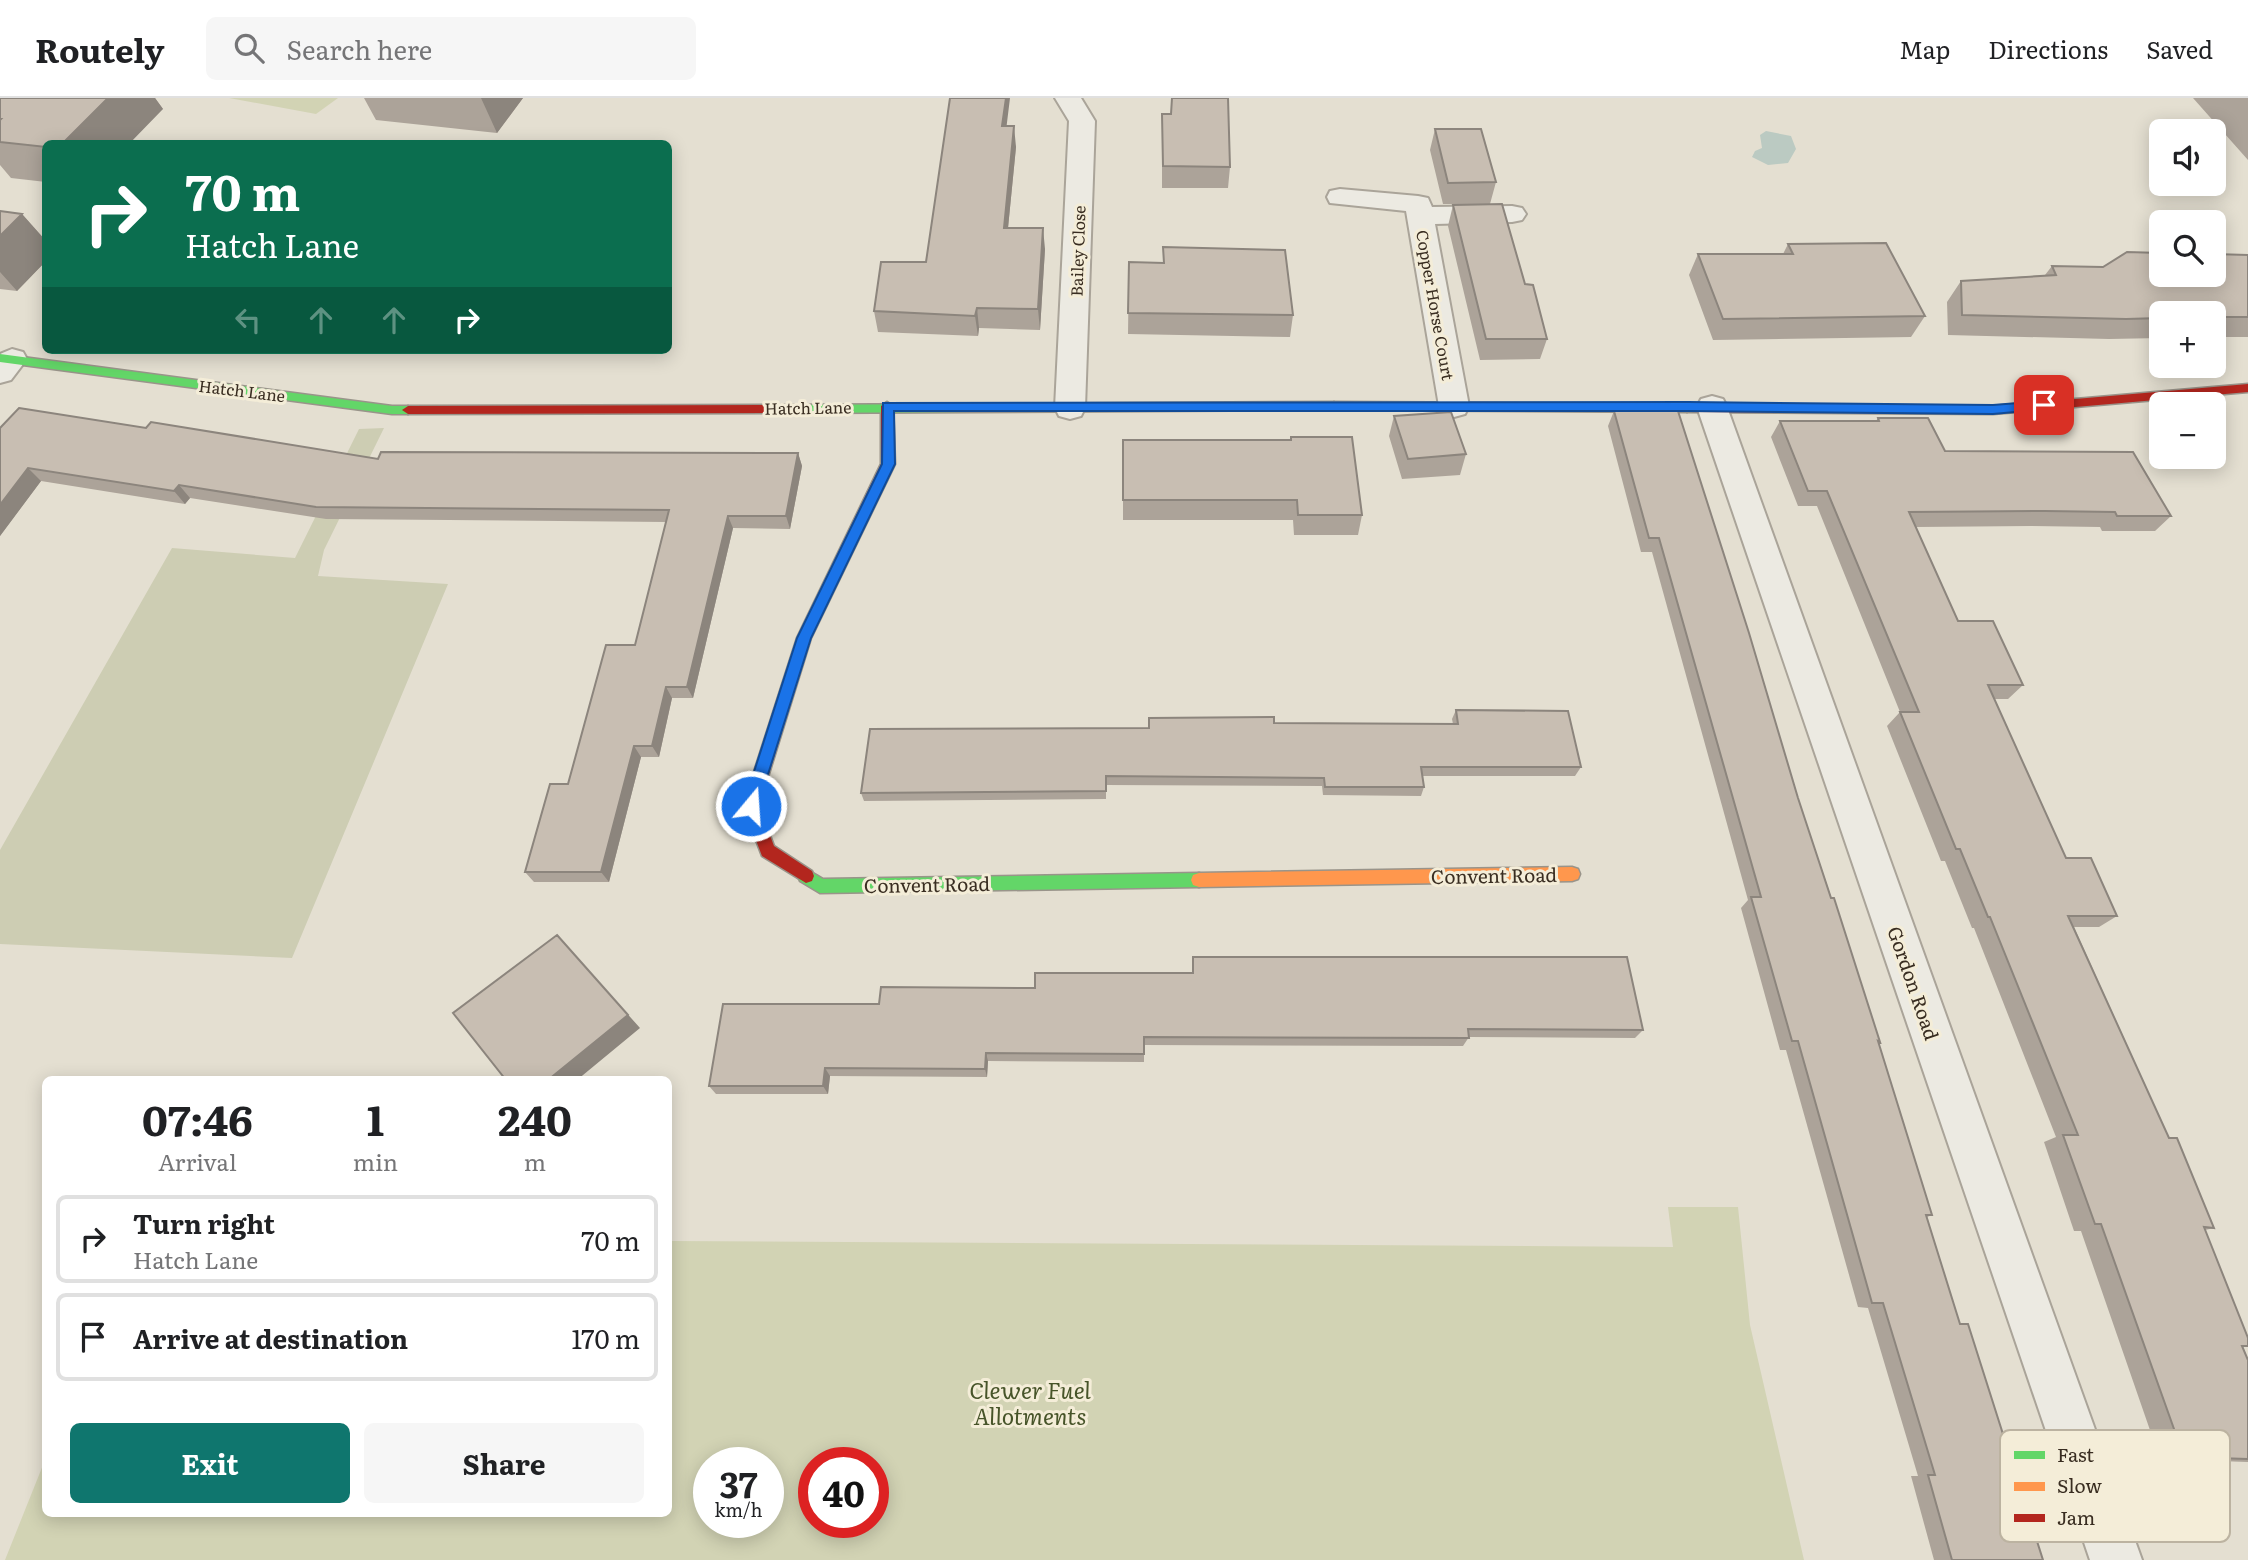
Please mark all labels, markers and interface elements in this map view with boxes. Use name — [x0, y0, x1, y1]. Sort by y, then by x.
search box — [206, 17, 696, 80]
text: Routely — [35, 24, 164, 73]
icon: search — [230, 29, 268, 67]
text: Search here — [286, 29, 432, 68]
text: Map — [1899, 31, 1950, 66]
text: Directions — [1988, 31, 2108, 66]
text: Saved — [2146, 31, 2213, 66]
map controls — [2149, 119, 2226, 469]
button: sound — [2149, 119, 2226, 196]
text: 70 m — [185, 153, 300, 226]
icon: right — [70, 168, 161, 259]
street label: Bailey Close — [1063, 205, 1091, 297]
button: search — [2149, 210, 2226, 287]
text: Hatch Lane — [185, 220, 359, 268]
street label: Copper Horse Court — [1411, 228, 1461, 383]
icon: left — [229, 301, 267, 339]
icon: ahead — [302, 301, 340, 339]
icon: ahead — [375, 301, 413, 339]
icon: right — [448, 301, 486, 339]
button: + — [2149, 301, 2226, 378]
street label: Hatch Lane — [197, 373, 287, 407]
pin — [2014, 375, 2074, 435]
icon: arrive — [2025, 386, 2063, 424]
button: − — [2149, 392, 2226, 469]
street label: Hatch Lane — [764, 394, 852, 420]
position arrow — [714, 769, 788, 843]
street label: Convent Road — [1431, 860, 1558, 890]
street label: Convent Road — [864, 869, 991, 899]
street label: Gordon Road — [1881, 922, 1947, 1044]
text: 07:46 — [142, 1087, 253, 1149]
text: 1 — [367, 1087, 384, 1149]
text: 240 — [498, 1087, 572, 1149]
text: Arrival — [158, 1144, 237, 1178]
text: min — [353, 1144, 398, 1178]
text: m — [524, 1144, 546, 1178]
text: Turn right — [133, 1203, 275, 1242]
icon: right — [74, 1220, 112, 1258]
text: 70 m — [581, 1220, 640, 1259]
text: Hatch Lane — [133, 1242, 258, 1276]
icon: arrive — [74, 1318, 112, 1356]
text: Arrive at destination — [133, 1318, 408, 1357]
text: 170 m — [572, 1318, 640, 1357]
park label: Clewer Fuel Allotments — [969, 1372, 1091, 1432]
button: Exit — [70, 1423, 350, 1503]
button: Share — [364, 1423, 644, 1503]
legend — [2000, 1430, 2230, 1542]
text: Fast — [2057, 1440, 2094, 1468]
speed limit sign: 40 — [798, 1447, 889, 1538]
text: 37 — [720, 1457, 757, 1509]
text: Slow — [2057, 1471, 2102, 1499]
text: km/h — [715, 1496, 762, 1523]
text: Jam — [2057, 1503, 2095, 1531]

